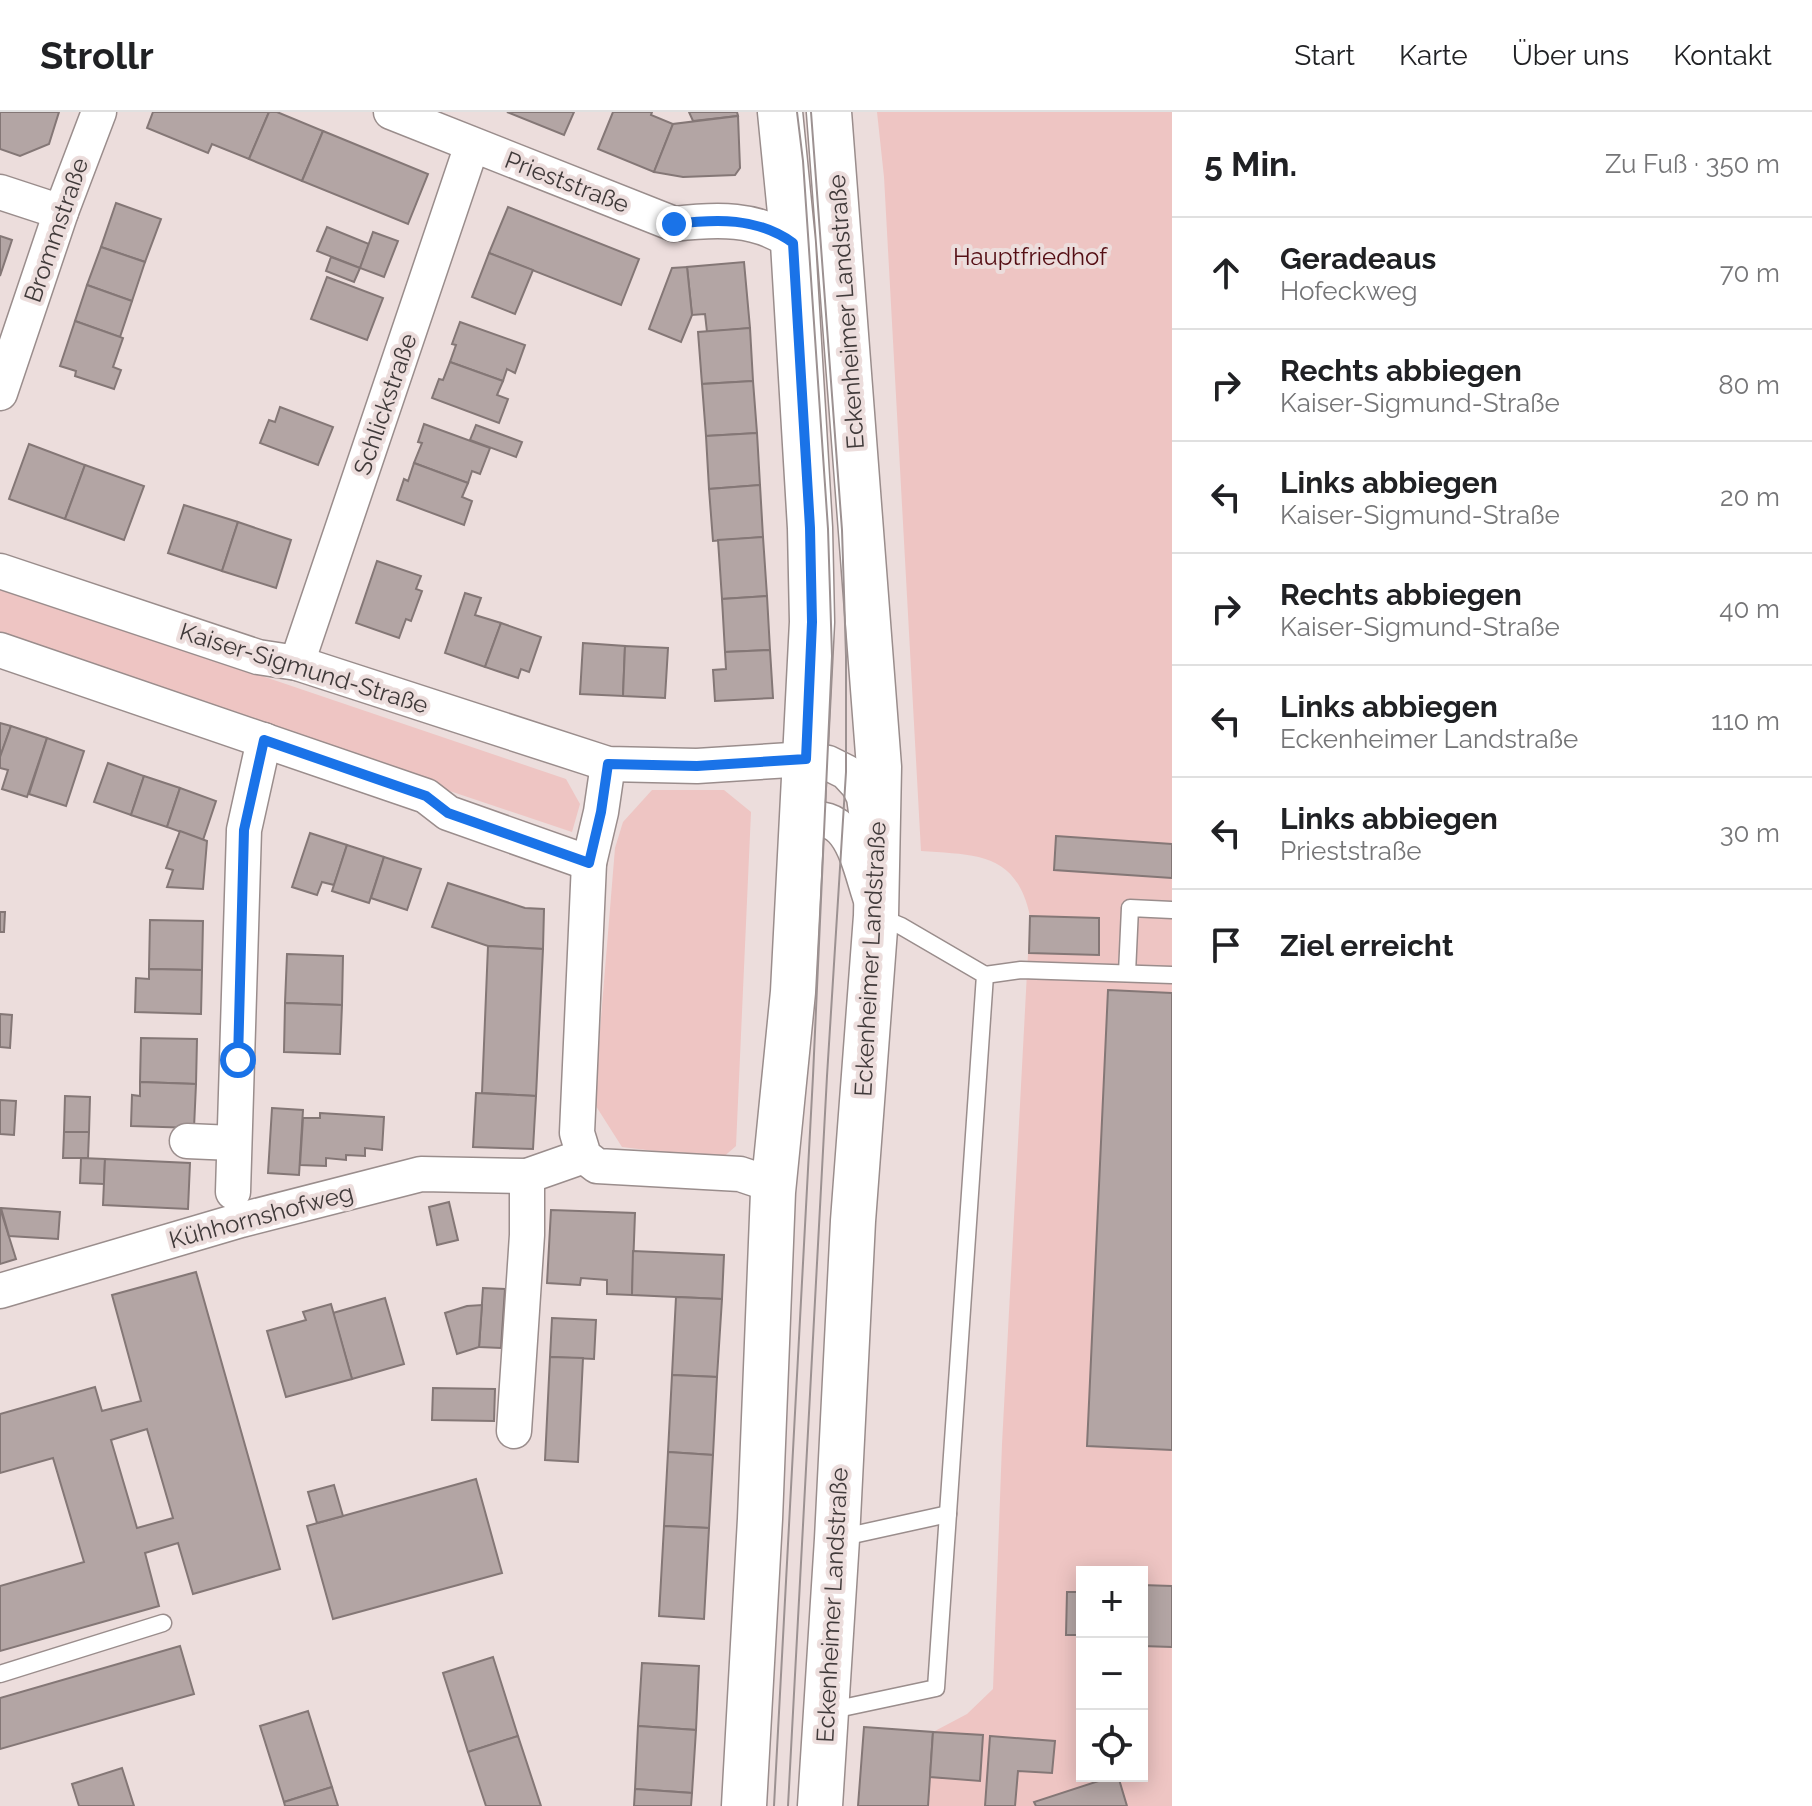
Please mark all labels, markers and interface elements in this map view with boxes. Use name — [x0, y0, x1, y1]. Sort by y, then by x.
text: Strollr — [40, 33, 154, 78]
text: Start — [1294, 39, 1355, 72]
text: Karte — [1399, 39, 1468, 72]
text: Über uns — [1512, 39, 1629, 72]
text: Kontakt — [1673, 39, 1772, 72]
text: 5 Min. — [1204, 144, 1297, 184]
street label: Prieststraße — [501, 145, 633, 219]
text: Zu Fuß · 350 m — [1605, 149, 1780, 179]
street label: Brommstraße — [18, 154, 94, 306]
street label: Eckenheimer Landstraße — [822, 174, 870, 450]
route end — [656, 206, 692, 242]
text: Geradeaus — [1280, 241, 1436, 276]
park label: Hauptfriedhof — [953, 242, 1108, 271]
icon: ahead — [1204, 251, 1248, 295]
text: 70 m — [1720, 258, 1780, 288]
text: Hofeckweg — [1280, 276, 1418, 306]
street label: Schlickstraße — [347, 329, 423, 479]
text: Rechts abbiegen — [1280, 353, 1522, 388]
icon: right — [1204, 363, 1248, 407]
text: 80 m — [1718, 370, 1780, 400]
text: Kaiser-Sigmund-Straße — [1280, 388, 1560, 418]
text: Links abbiegen — [1280, 465, 1498, 500]
icon: left — [1204, 475, 1248, 519]
text: 20 m — [1720, 482, 1780, 512]
text: Kaiser-Sigmund-Straße — [1280, 500, 1560, 530]
text: Rechts abbiegen — [1280, 577, 1522, 612]
icon: right — [1204, 587, 1248, 631]
text: 40 m — [1719, 594, 1780, 624]
text: Kaiser-Sigmund-Straße — [1280, 612, 1560, 642]
street label: Kaiser-Sigmund-Straße — [176, 616, 432, 720]
text: Links abbiegen — [1280, 689, 1498, 724]
icon: left — [1204, 699, 1248, 743]
text: 110 m — [1711, 706, 1780, 736]
text: Eckenheimer Landstraße — [1280, 724, 1578, 754]
text: Links abbiegen — [1280, 801, 1498, 836]
icon: left — [1204, 811, 1248, 855]
text: 30 m — [1720, 818, 1780, 848]
street label: Eckenheimer Landstraße — [848, 821, 892, 1097]
text: Prieststraße — [1280, 836, 1422, 866]
icon: arrive — [1204, 923, 1248, 967]
text: Ziel erreicht — [1280, 928, 1453, 963]
route start — [220, 1042, 256, 1078]
street label: Kühhornshofweg — [166, 1177, 356, 1255]
street label: Eckenheimer Landstraße — [810, 1467, 854, 1743]
map controls — [1076, 1566, 1148, 1782]
button: + — [1076, 1566, 1148, 1638]
button: − — [1076, 1638, 1148, 1710]
button: locate — [1076, 1710, 1148, 1782]

